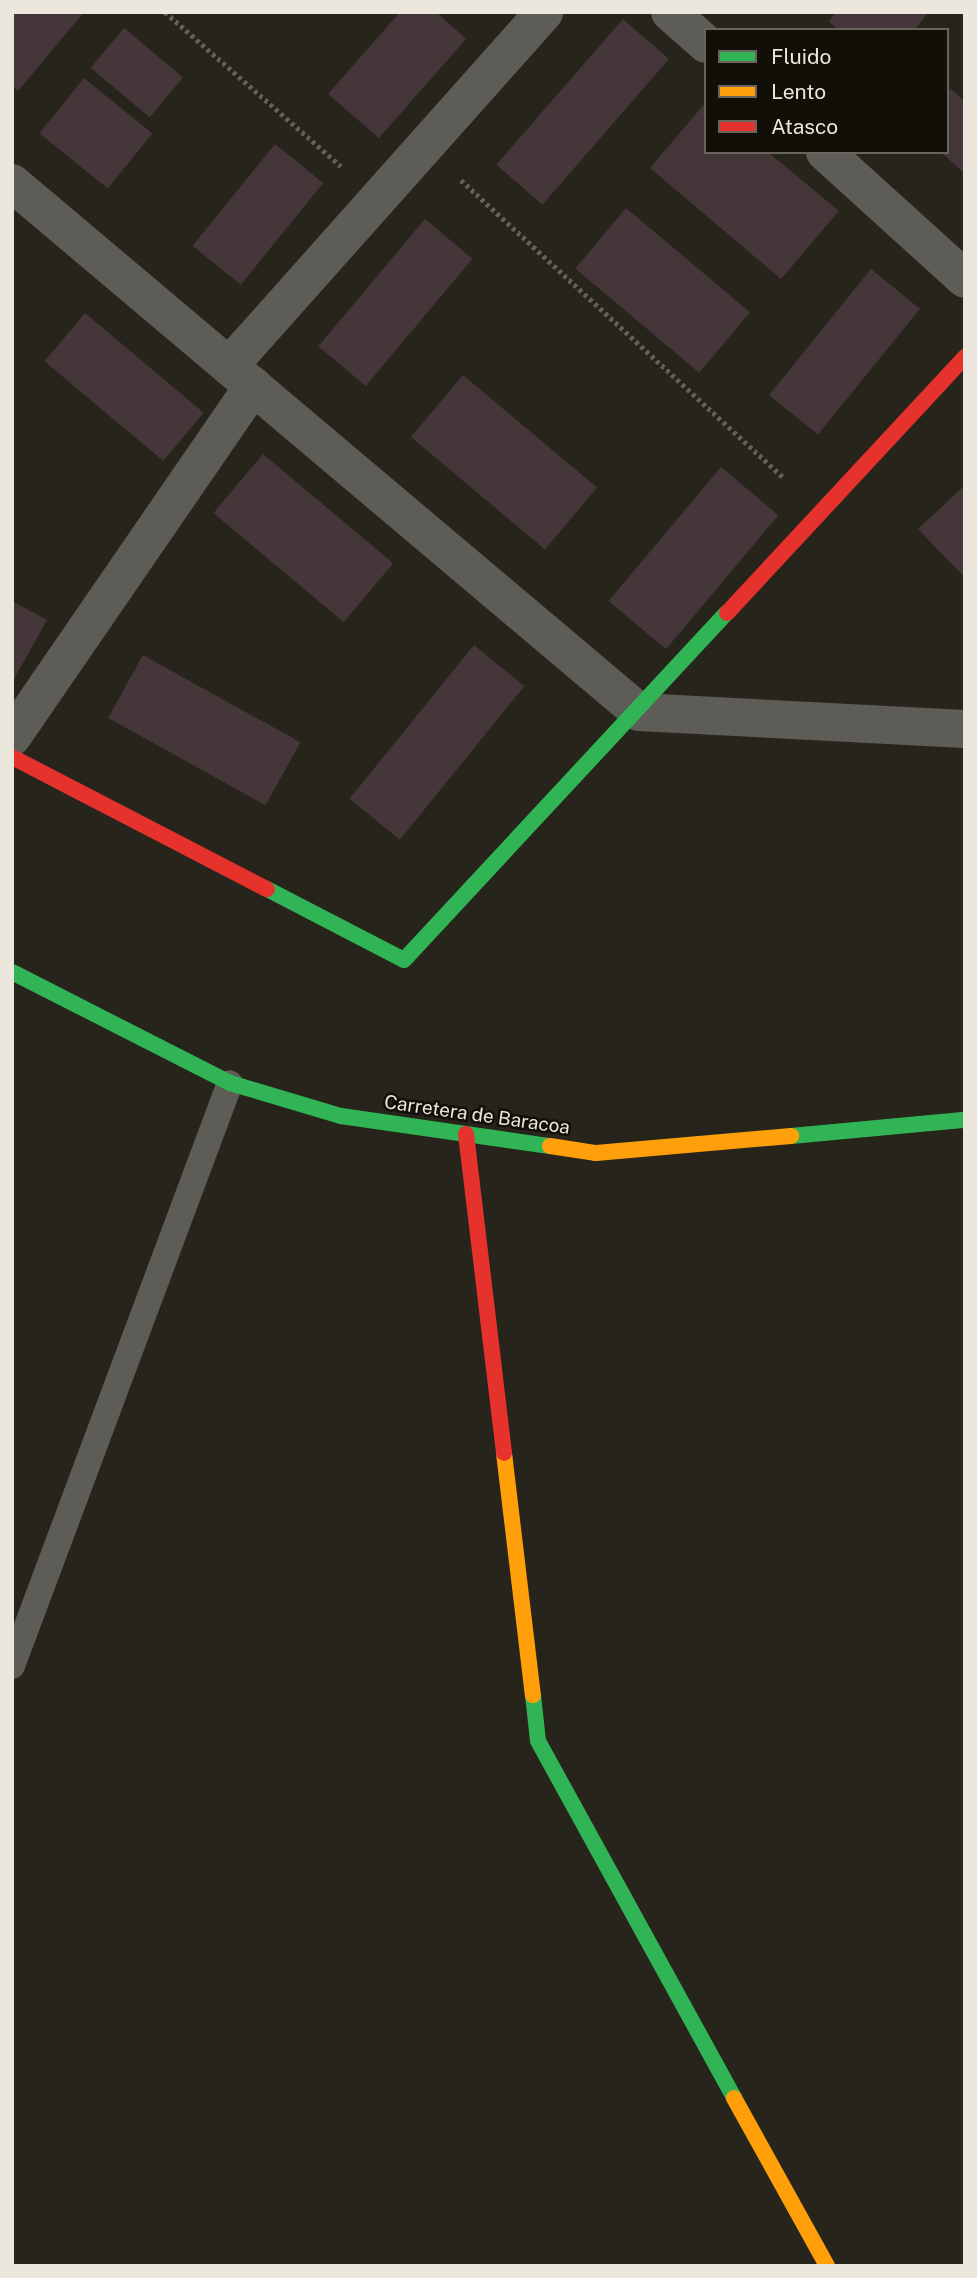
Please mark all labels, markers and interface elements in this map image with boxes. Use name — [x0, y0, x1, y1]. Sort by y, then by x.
legend — [704, 28, 949, 154]
text: Fluido — [771, 44, 831, 69]
text: Lento — [771, 79, 826, 104]
text: Atasco — [771, 114, 838, 139]
street label: Carretera de Baracoa — [383, 1091, 571, 1139]

